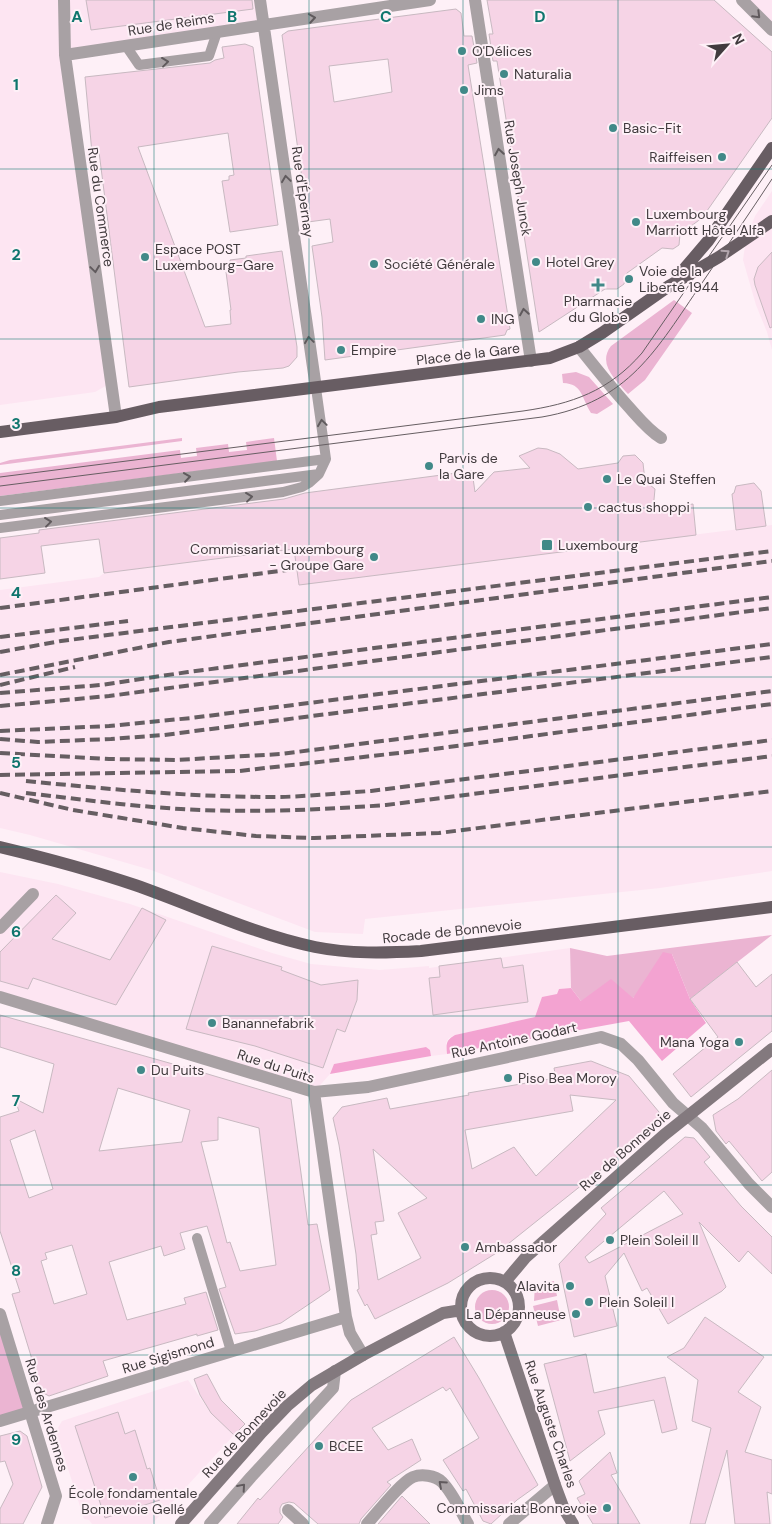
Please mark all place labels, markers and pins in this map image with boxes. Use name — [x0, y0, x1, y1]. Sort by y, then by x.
place label: O'Délices — [472, 42, 532, 60]
marker: O'Délices — [456, 45, 468, 57]
place label: Naturalia — [514, 65, 572, 83]
marker: Naturalia — [498, 68, 510, 80]
place label: Jims — [474, 81, 504, 99]
marker: Jims — [458, 84, 470, 96]
place label: Basic-Fit — [623, 119, 681, 137]
marker: Basic-Fit — [607, 122, 619, 134]
place label: Raiffeisen — [649, 148, 712, 166]
marker: Raiffeisen — [716, 151, 728, 163]
place label: Luxembourg Marriott Hôtel Alfa — [646, 205, 764, 239]
marker: Luxembourg Marriott Hôtel Alfa — [630, 216, 642, 228]
place label: Espace POST Luxembourg-Gare — [155, 240, 274, 274]
marker: Espace POST Luxembourg-Gare — [139, 251, 151, 263]
place label: Hotel Grey — [546, 253, 615, 271]
place label: Société Générale — [384, 255, 495, 273]
marker: Hotel Grey — [530, 256, 542, 268]
marker: Société Générale — [368, 258, 380, 270]
place label: Voie de la Liberté 1944 — [639, 262, 719, 296]
marker: Voie de la Liberté 1944 — [623, 273, 635, 285]
marker: Pharmacie du Globe — [592, 279, 604, 291]
place label: Pharmacie du Globe — [564, 292, 632, 326]
place label: ING — [491, 310, 515, 328]
marker: ING — [475, 313, 487, 325]
place label: Empire — [351, 341, 396, 359]
marker: Empire — [335, 344, 347, 356]
place label: Parvis de la Gare — [439, 449, 498, 483]
marker: Parvis de la Gare — [423, 460, 435, 472]
place label: Le Quai Steffen — [617, 470, 716, 488]
marker: Le Quai Steffen — [601, 473, 613, 485]
place label: cactus shoppi — [598, 498, 690, 516]
marker: cactus shoppi — [582, 501, 594, 513]
place label: Luxembourg — [558, 536, 639, 554]
marker: Luxembourg — [540, 538, 554, 552]
place label: Commissariat Luxembourg - Groupe Gare — [190, 540, 364, 574]
marker: Commissariat Luxembourg - Groupe Gare — [368, 551, 380, 563]
place label: Banannefabrik — [222, 1014, 314, 1032]
marker: Banannefabrik — [206, 1017, 218, 1029]
place label: Mana Yoga — [660, 1033, 729, 1051]
marker: Mana Yoga — [733, 1036, 745, 1048]
place label: Du Puits — [151, 1061, 204, 1079]
marker: Du Puits — [135, 1064, 147, 1076]
place label: Piso Bea Moroy — [518, 1069, 617, 1087]
marker: Piso Bea Moroy — [502, 1072, 514, 1084]
place label: Plein Soleil II — [620, 1231, 699, 1249]
marker: Plein Soleil II — [604, 1234, 616, 1246]
place label: Ambassador — [475, 1238, 557, 1256]
marker: Ambassador — [459, 1241, 471, 1253]
place label: Alavita — [516, 1277, 560, 1295]
marker: Alavita — [564, 1280, 576, 1292]
place label: Plein Soleil I — [599, 1293, 674, 1311]
marker: Plein Soleil I — [583, 1296, 595, 1308]
place label: La Dépanneuse — [466, 1305, 566, 1323]
marker: La Dépanneuse — [570, 1308, 582, 1320]
place label: BCEE — [329, 1437, 363, 1455]
marker: BCEE — [313, 1440, 325, 1452]
marker: École fondamentale Bonnevoie Gellé — [127, 1471, 139, 1483]
place label: École fondamentale Bonnevoie Gellé — [69, 1484, 197, 1518]
place label: Commissariat Bonnevoie — [436, 1499, 597, 1517]
marker: Commissariat Bonnevoie — [601, 1502, 613, 1514]

